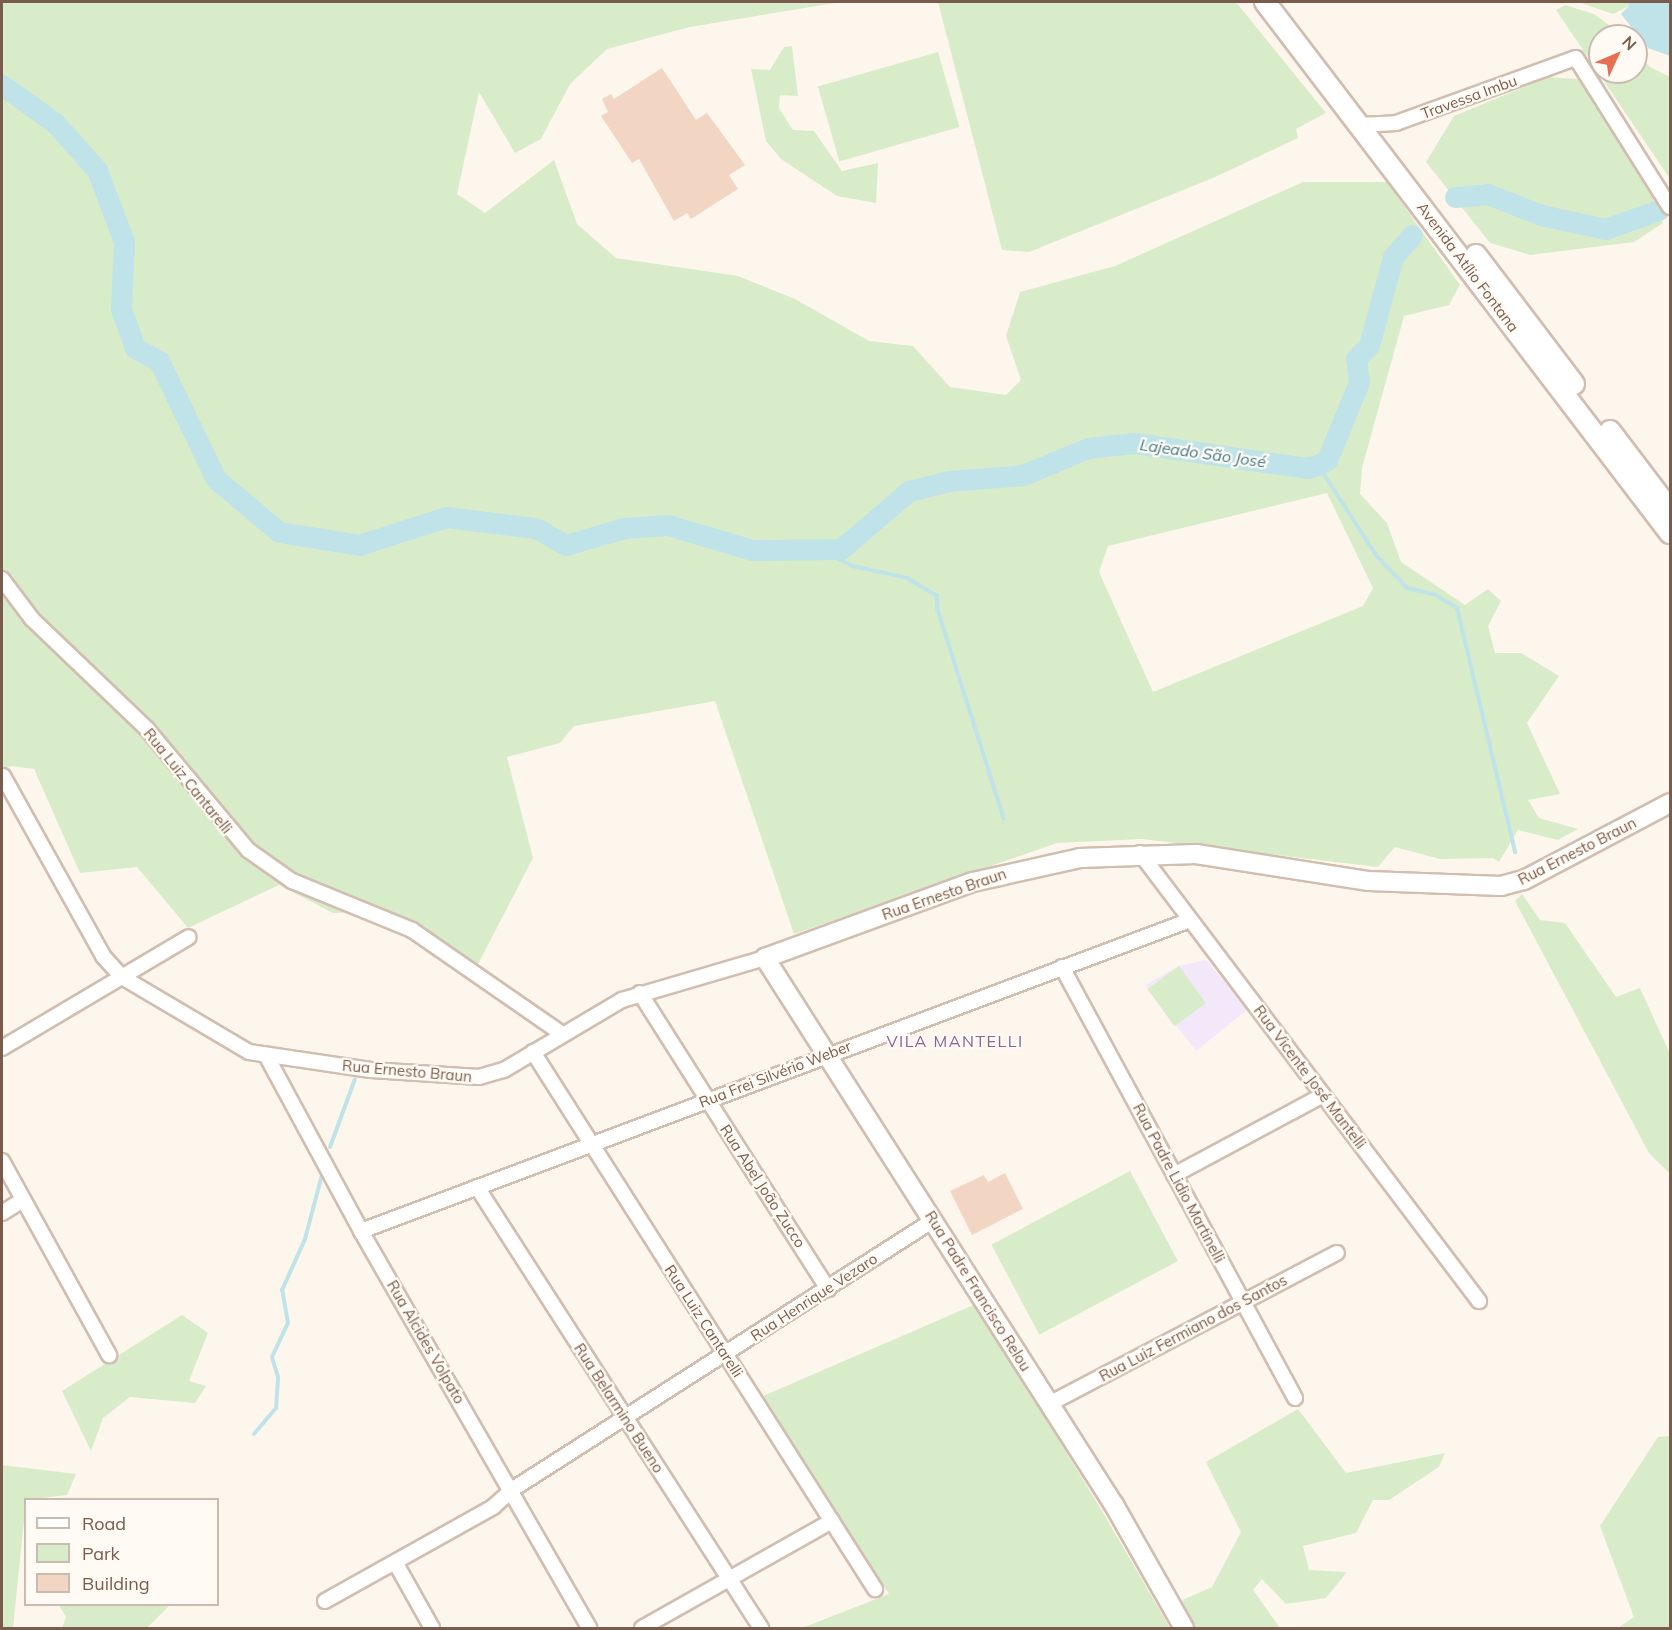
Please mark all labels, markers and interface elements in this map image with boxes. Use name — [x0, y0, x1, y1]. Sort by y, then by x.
north arrow — [1588, 24, 1648, 84]
text: N — [1618, 32, 1641, 54]
street label: Travessa Imbu — [1419, 71, 1519, 123]
street label: Avenida Atílio Fontana — [1413, 199, 1523, 335]
water label: Lajeado São José — [1139, 435, 1267, 471]
street label: Rua Luiz Cantarelli — [140, 725, 236, 837]
street label: Rua Ernesto Braun — [1515, 813, 1639, 889]
street label: Rua Ernesto Braun — [880, 864, 1008, 924]
street label: Rua Vicente José Mantelli — [1250, 1002, 1370, 1152]
district label: VILA MANTELLI — [886, 1031, 1024, 1051]
street label: Rua Frei Silvério Weber — [696, 1037, 854, 1111]
street label: Rua Ernesto Braun — [341, 1056, 473, 1086]
street label: Rua Padre Lidio Martinelli — [1129, 1100, 1229, 1266]
street label: Rua Abel João Zucco — [716, 1121, 810, 1251]
street label: Rua Padre Francisco Relou — [921, 1208, 1035, 1374]
street label: Rua Henrique Vezaro — [747, 1249, 881, 1345]
street label: Rua Luiz Cantarelli — [661, 1262, 747, 1380]
street label: Rua Luiz Fermiano dos Santos — [1096, 1271, 1290, 1385]
street label: Rua Alcides Volpato — [383, 1277, 469, 1407]
street label: Rua Belarmino Bueno — [570, 1340, 668, 1476]
legend — [24, 1498, 219, 1606]
text: Road — [82, 1512, 126, 1535]
text: Park — [82, 1542, 120, 1565]
text: Building — [82, 1572, 150, 1595]

